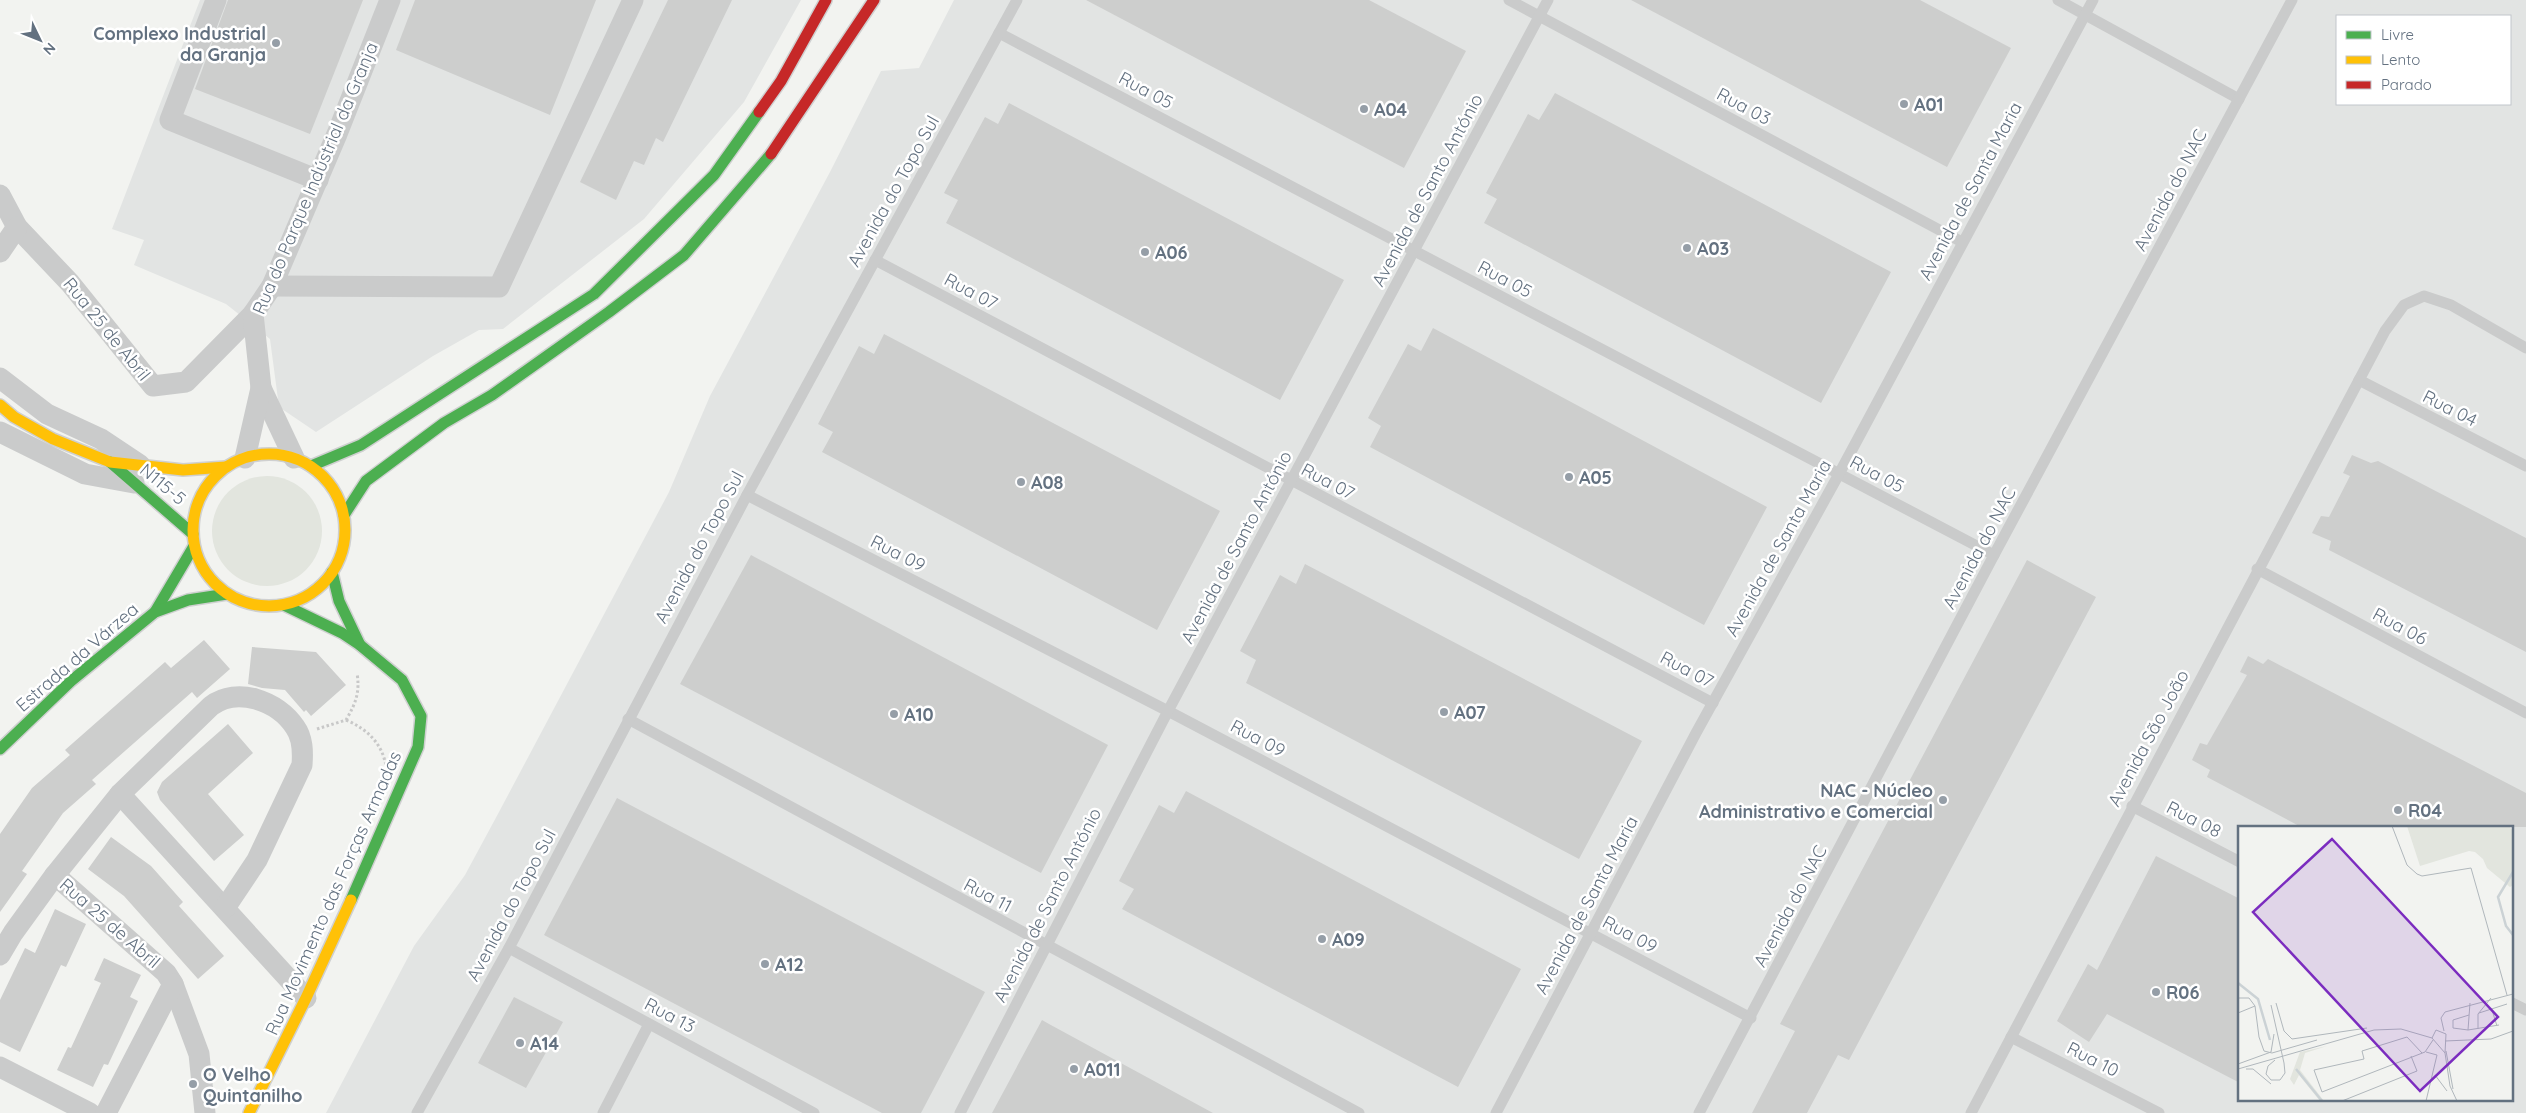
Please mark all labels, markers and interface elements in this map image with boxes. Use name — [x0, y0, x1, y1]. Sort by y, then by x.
north arrow — [15, 15, 65, 65]
legend — [2336, 15, 2511, 105]
place label: Complexo Industrial da Granja — [93, 22, 266, 66]
text: Livre — [2381, 25, 2414, 44]
marker: Complexo Industrial da Granja — [270, 37, 282, 49]
street label: Rua do Parque Indústrial da Granja — [247, 38, 383, 318]
text: N — [39, 39, 60, 59]
text: Lento — [2381, 50, 2420, 69]
street label: Rua 05 — [1115, 66, 1177, 114]
text: Parado — [2381, 75, 2432, 94]
street label: Rua 03 — [1713, 82, 1775, 130]
street label: Avenida de Santo António — [1366, 90, 1488, 290]
place label: A01 — [1914, 93, 1944, 116]
place label: A04 — [1374, 98, 1408, 121]
marker: A01 — [1898, 98, 1910, 110]
street label: Avenida de Santa Maria — [1913, 98, 2027, 284]
marker: A04 — [1358, 103, 1370, 115]
street label: Avenida do Topo Sul — [842, 111, 944, 271]
street label: Avenida do NAC — [2128, 125, 2212, 255]
place label: A03 — [1697, 237, 1729, 260]
place label: A06 — [1155, 241, 1188, 264]
marker: A03 — [1681, 242, 1693, 254]
marker: A06 — [1139, 246, 1151, 258]
street label: Rua 05 — [1474, 255, 1536, 303]
street label: Rua 07 — [940, 267, 1002, 315]
street label: Rua 25 de Abril — [58, 273, 156, 385]
street label: Rua 04 — [2419, 385, 2481, 431]
street label: Avenida de Santo António — [1175, 447, 1297, 647]
street label: Rua 05 — [1846, 450, 1908, 498]
street label: Avenida de Santa Maria — [1720, 456, 1836, 640]
street label: Rua 07 — [1297, 457, 1359, 505]
street label: N115-5 — [135, 458, 191, 510]
place label: A05 — [1579, 466, 1612, 489]
street label: Avenida do Topo Sul — [649, 467, 749, 627]
place label: A08 — [1031, 471, 1064, 494]
marker: A05 — [1563, 471, 1575, 483]
marker: A08 — [1015, 476, 1027, 488]
street label: Avenida do NAC — [1937, 483, 2021, 613]
street label: Rua 09 — [867, 529, 929, 577]
street label: Estrada da Várzea — [11, 597, 143, 717]
street label: Rua 06 — [2369, 602, 2431, 650]
street label: Rua 07 — [1656, 645, 1718, 693]
street label: Avenida São João — [2102, 666, 2194, 810]
place label: A07 — [1454, 701, 1486, 724]
place label: A10 — [904, 703, 934, 726]
marker: A07 — [1438, 706, 1450, 718]
marker: A10 — [888, 708, 900, 720]
street label: Rua 09 — [1227, 714, 1289, 762]
street label: Rua Movimento das Forças Armadas — [260, 747, 406, 1039]
place label: NAC - Núcleo Administrativo e Comercial — [1699, 779, 1933, 823]
marker: NAC - Núcleo Administrativo e Comercial — [1937, 794, 1949, 806]
street label: Rua 08 — [2163, 796, 2225, 842]
place label: R04 — [2408, 799, 2442, 822]
street label: Avenida de Santo António — [988, 804, 1106, 1006]
marker: R04 — [2392, 804, 2404, 816]
street label: Avenida de Santa Maria — [1529, 812, 1643, 998]
street label: Avenida do Topo Sul — [461, 825, 561, 985]
inset map — [2238, 826, 2514, 1100]
street label: Avenida do NAC — [1748, 841, 1832, 971]
street label: Rua 25 de Abril — [55, 873, 165, 973]
street label: Rua 11 — [960, 873, 1016, 917]
street label: Rua 09 — [1599, 910, 1661, 958]
place label: A09 — [1332, 928, 1365, 951]
marker: A09 — [1316, 933, 1328, 945]
place label: A12 — [775, 953, 804, 976]
marker: A12 — [759, 958, 771, 970]
place label: R06 — [2166, 981, 2199, 1004]
marker: R06 — [2150, 986, 2162, 998]
street label: Rua 13 — [641, 992, 699, 1038]
place label: A14 — [530, 1032, 560, 1055]
street label: Rua 10 — [2063, 1036, 2123, 1082]
marker: A14 — [514, 1037, 526, 1049]
place label: A011 — [1084, 1058, 1121, 1081]
place label: O Velho Quintanilho — [203, 1063, 302, 1107]
marker: A011 — [1068, 1063, 1080, 1075]
marker: O Velho Quintanilho — [187, 1078, 199, 1090]

